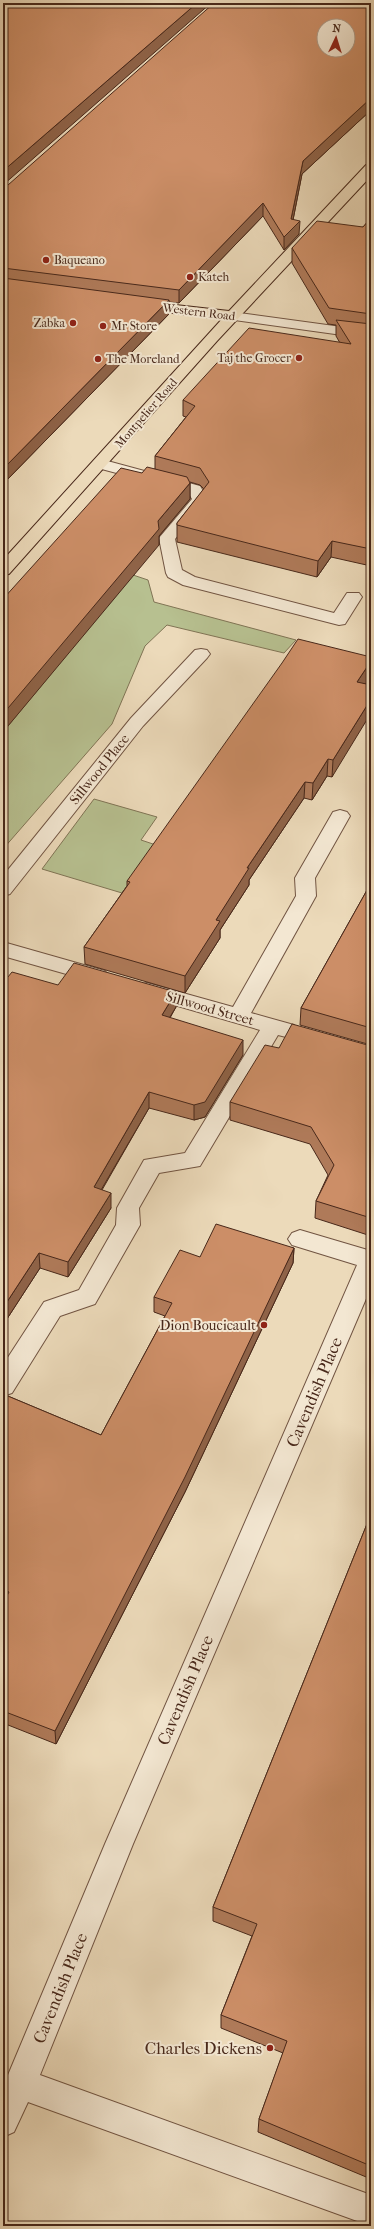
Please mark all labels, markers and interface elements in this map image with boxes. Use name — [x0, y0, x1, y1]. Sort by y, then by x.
north arrow — [316, 18, 356, 58]
text: N — [332, 22, 342, 35]
place label: Baqueano — [54, 253, 105, 267]
marker: Baqueano — [41, 255, 51, 265]
place label: Kateh — [198, 270, 230, 284]
marker: Kateh — [185, 272, 195, 282]
street label: Western Road — [161, 300, 237, 323]
place label: Zabka — [33, 316, 65, 330]
marker: Zabka — [68, 318, 78, 328]
place label: Mr Store — [111, 319, 157, 333]
marker: Mr Store — [98, 321, 108, 331]
place label: Taj the Grocer — [217, 351, 292, 365]
place label: The Moreland — [106, 352, 180, 366]
marker: Taj the Grocer — [294, 353, 304, 363]
marker: The Moreland — [93, 354, 103, 364]
street label: Montpelier Road — [112, 375, 180, 451]
street label: Sillwood Place — [66, 731, 133, 808]
street label: Sillwood Street — [164, 988, 256, 1029]
place label: Dion Boucicault — [160, 1317, 256, 1334]
marker: Dion Boucicault — [259, 1320, 269, 1330]
street label: Cavendish Place — [282, 1333, 346, 1450]
street label: Cavendish Place — [153, 1631, 217, 1748]
street label: Cavendish Place — [29, 1929, 92, 2046]
place label: Charles Dickens — [145, 2038, 262, 2058]
marker: Charles Dickens — [265, 2043, 275, 2053]

